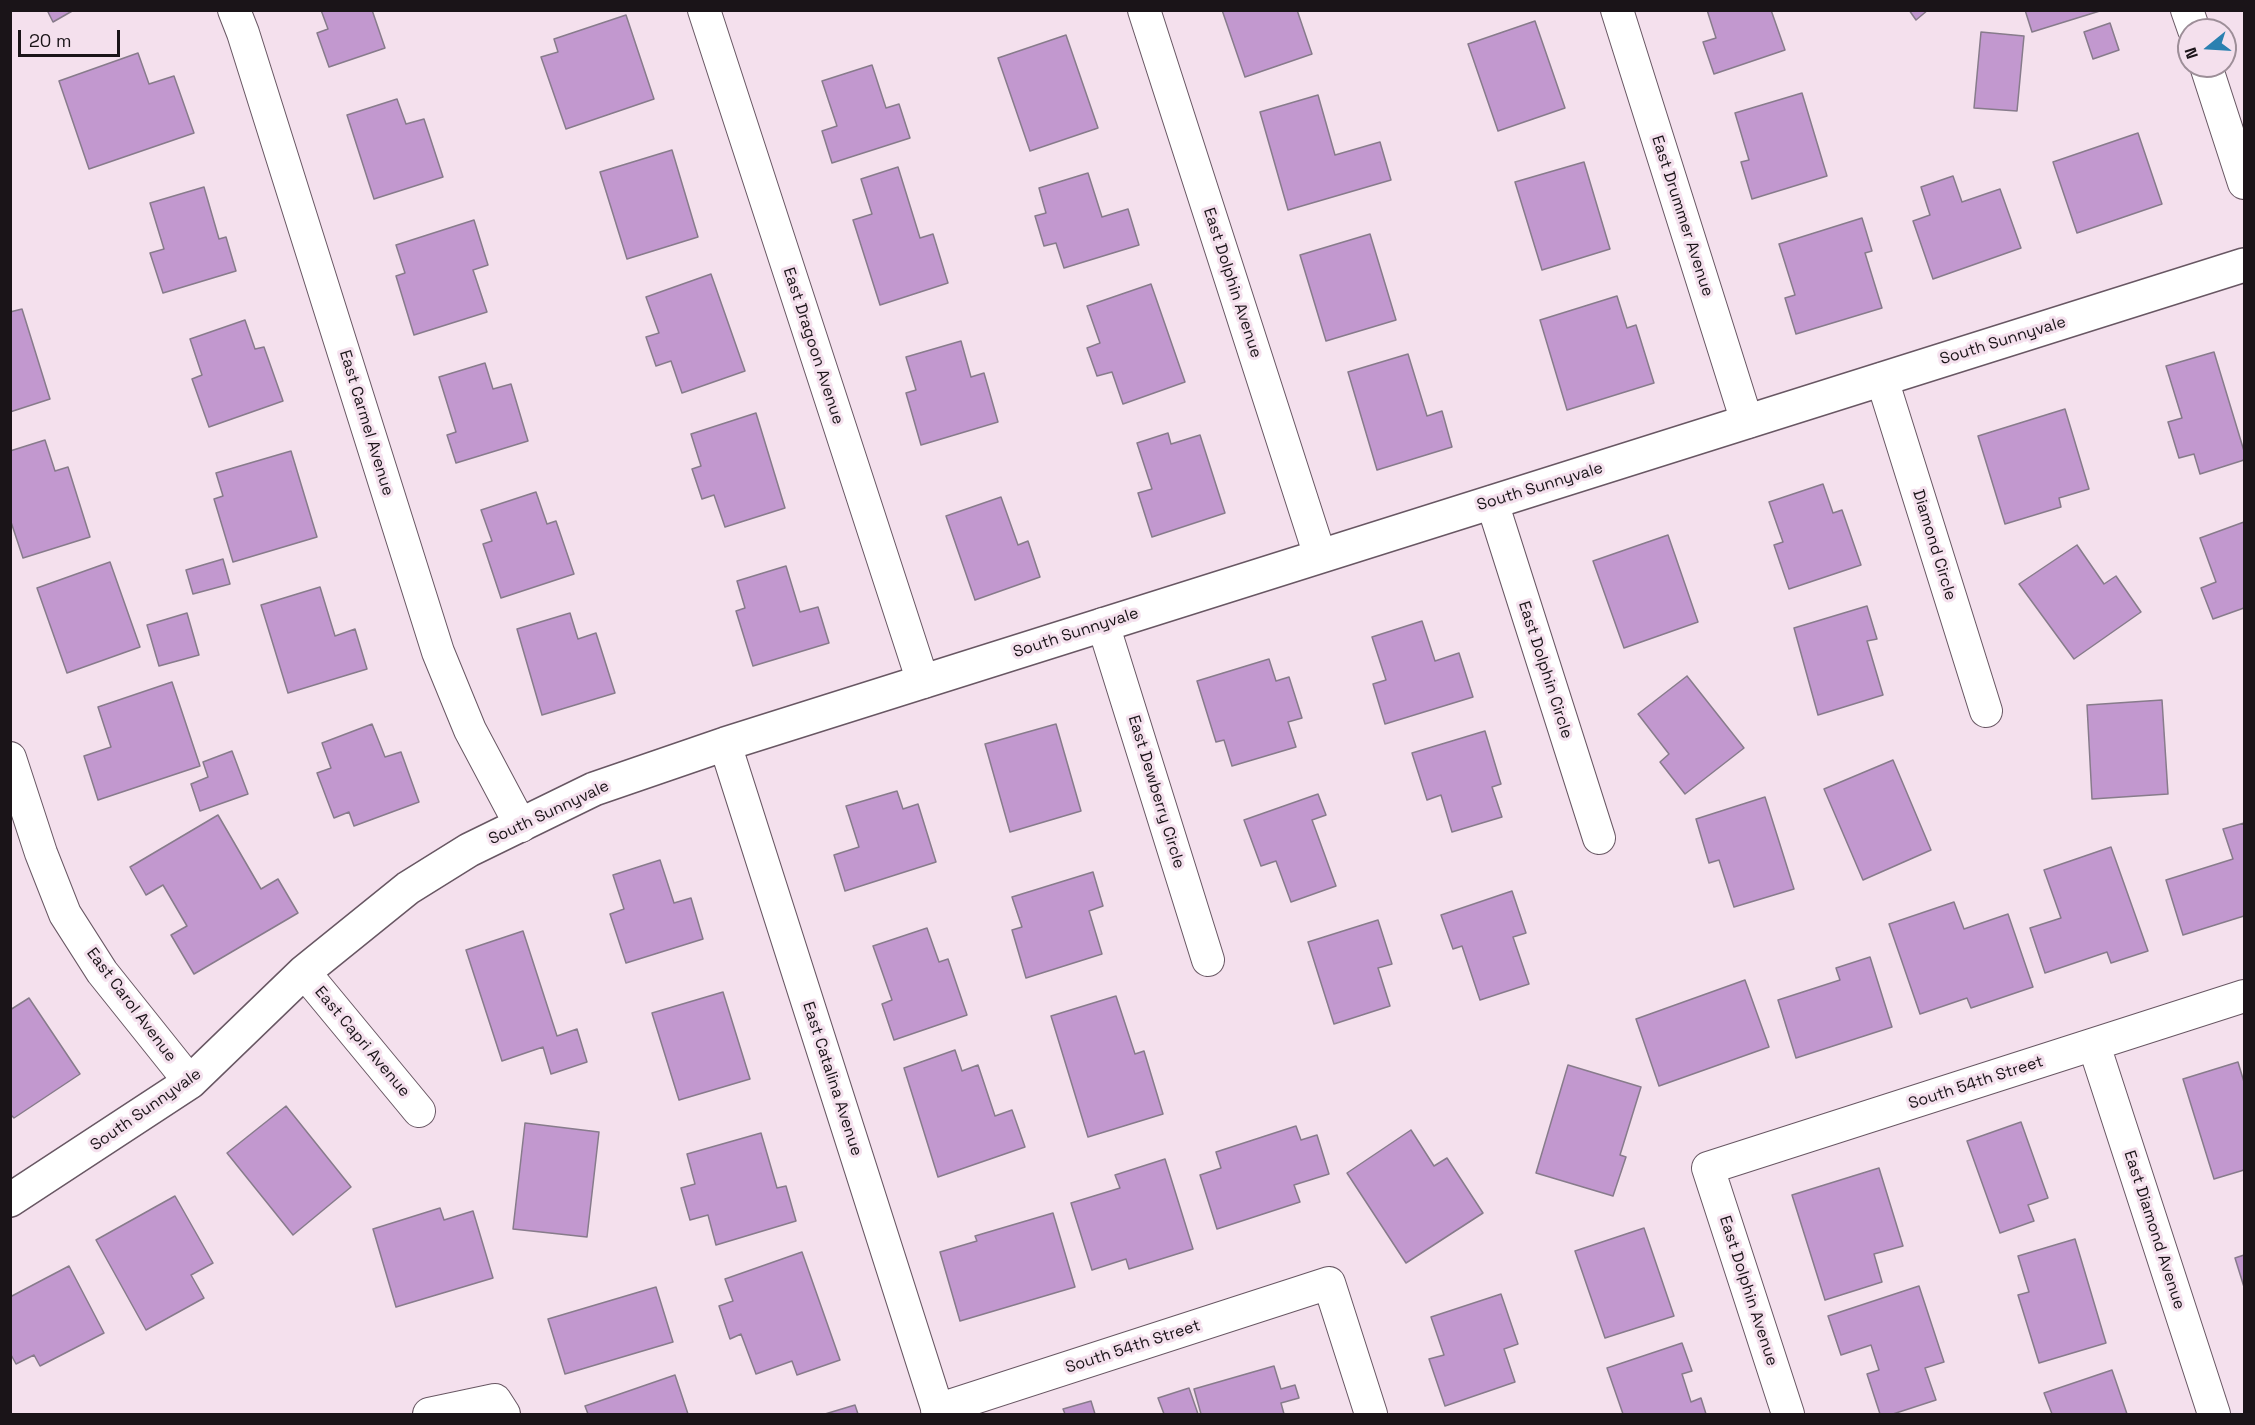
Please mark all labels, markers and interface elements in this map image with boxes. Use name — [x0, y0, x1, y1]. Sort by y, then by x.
scale bar — [21, 18, 123, 56]
north arrow — [2177, 18, 2237, 78]
text: 20 m — [29, 29, 72, 52]
text: N — [2180, 45, 2203, 61]
street label: East Drummer Avenue — [1647, 133, 1717, 299]
street label: East Dolphin Avenue — [1199, 205, 1265, 361]
street label: East Dragoon Avenue — [779, 265, 847, 427]
street label: South Sunnyvale — [1938, 313, 2068, 369]
street label: East Carmel Avenue — [335, 348, 397, 498]
street label: South Sunnyvale — [1475, 459, 1605, 515]
street label: Diamond Circle — [1908, 487, 1960, 603]
street label: East Dolphin Circle — [1514, 599, 1576, 741]
street label: South Sunnyvale — [1011, 604, 1141, 662]
street label: East Dewberry Circle — [1124, 713, 1188, 871]
street label: South Sunnyvale — [486, 777, 612, 849]
street label: East Carol Avenue — [82, 944, 180, 1066]
street label: East Capri Avenue — [310, 983, 414, 1101]
street label: East Catalina Avenue — [798, 1000, 866, 1158]
street label: South 54th Street — [1906, 1052, 2046, 1114]
street label: South Sunnyvale — [87, 1065, 205, 1155]
street label: East Diamond Avenue — [2119, 1148, 2189, 1312]
street label: East Dolphin Avenue — [1715, 1213, 1781, 1369]
street label: South 54th Street — [1063, 1316, 1203, 1378]

